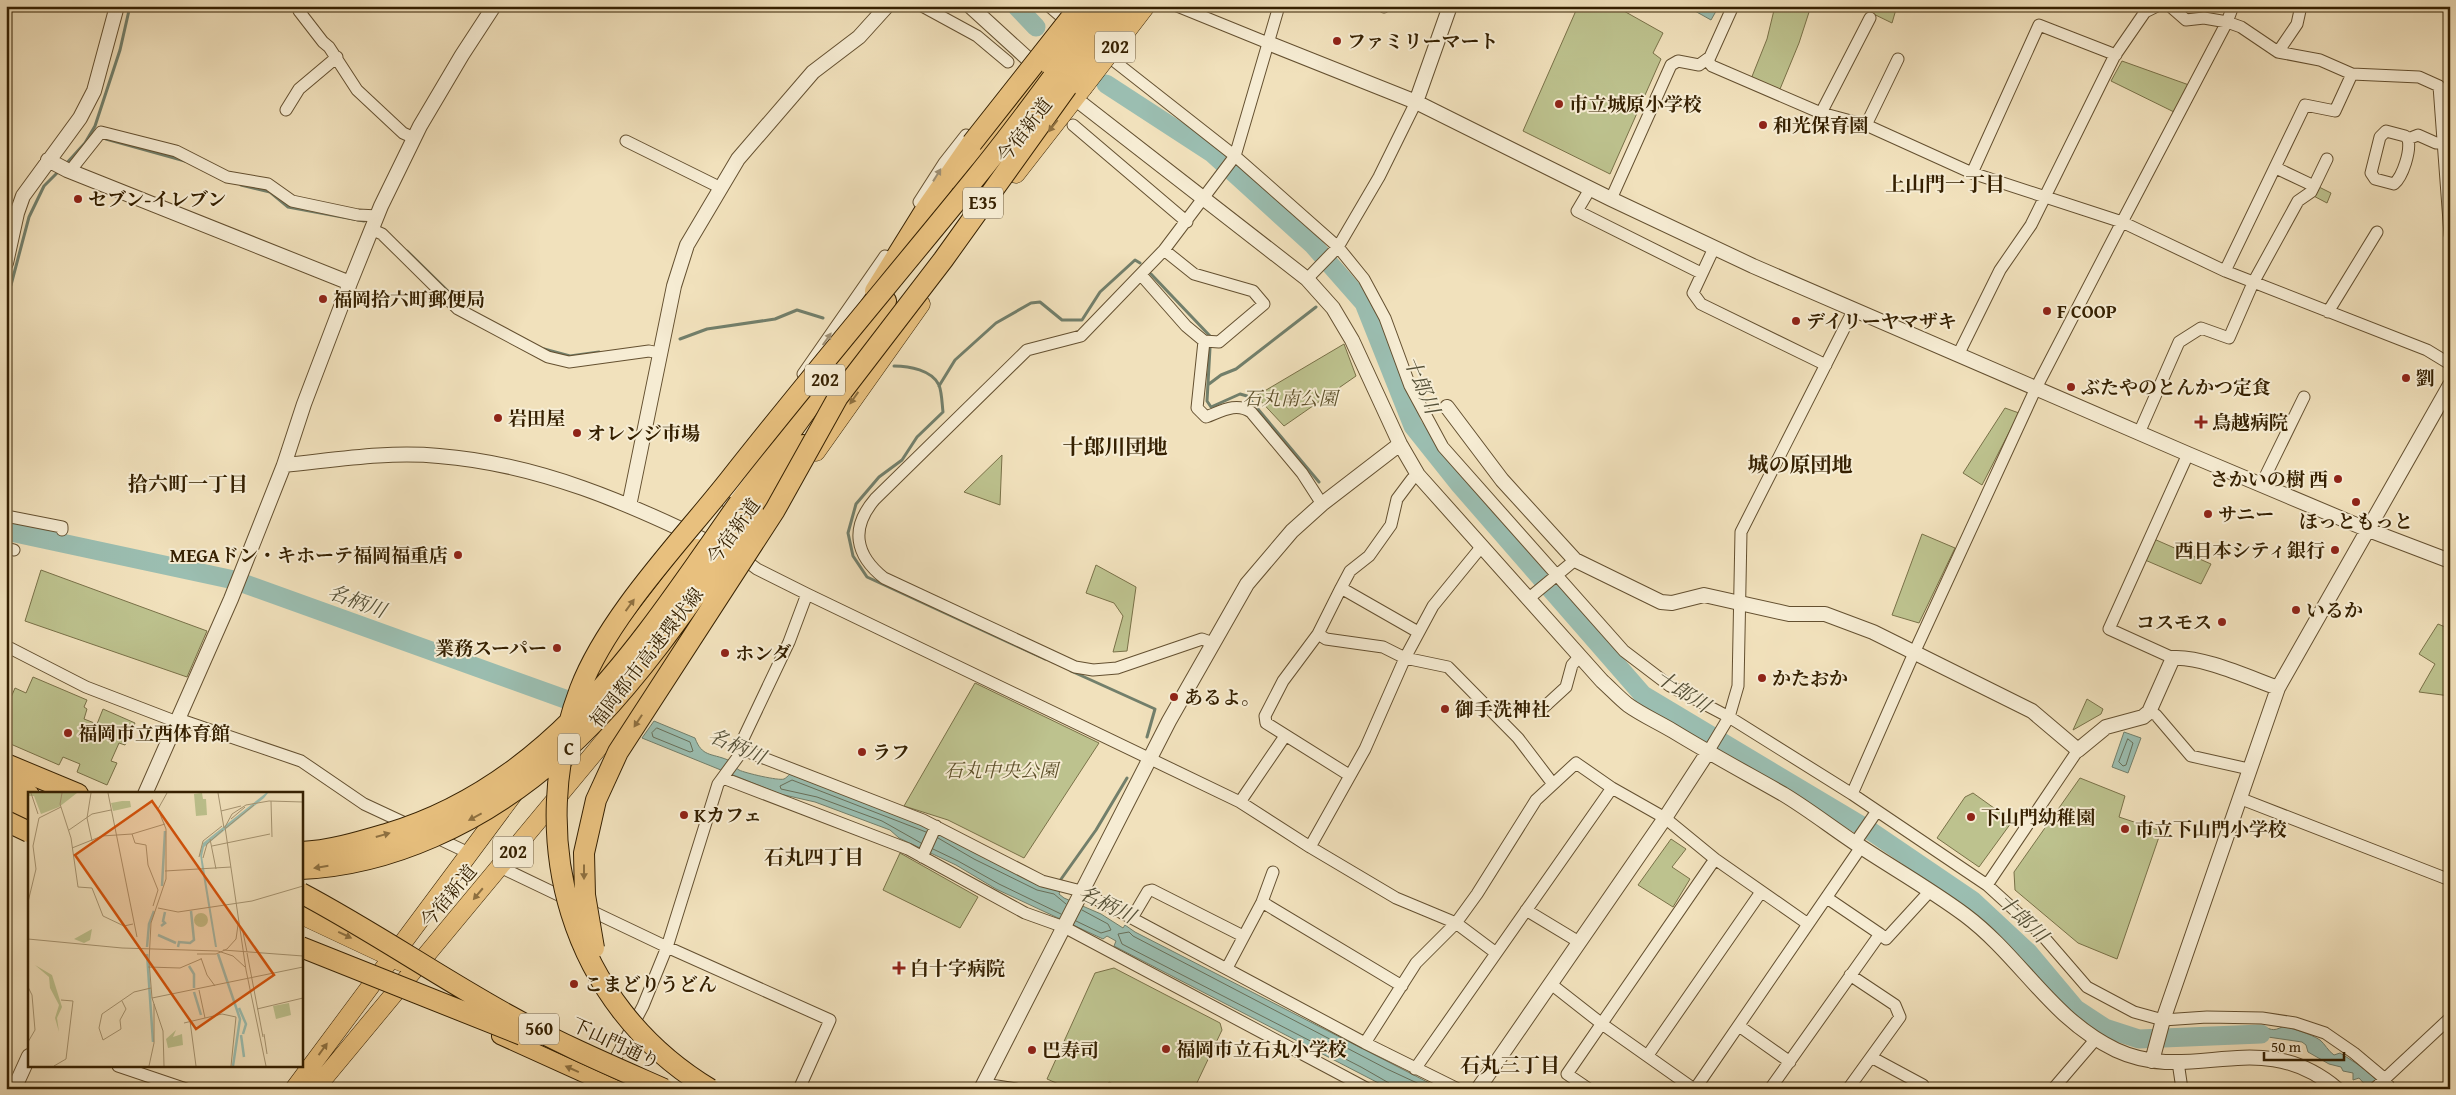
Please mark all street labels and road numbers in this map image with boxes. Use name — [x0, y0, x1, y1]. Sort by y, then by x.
road number: 202 — [1095, 32, 1135, 62]
street label: 今宿新道 — [990, 91, 1058, 169]
road number: E35 — [963, 188, 1003, 218]
road number: 202 — [805, 364, 845, 396]
street label: 今宿新道 — [699, 492, 767, 570]
street label: 福岡都市高速環状線 — [582, 581, 710, 733]
road number: C — [558, 734, 580, 764]
road number: 202 — [493, 836, 533, 868]
street label: 今宿新道 — [413, 858, 483, 934]
street label: 下山門通り — [567, 1010, 665, 1076]
road number: 560 — [519, 1014, 559, 1044]

